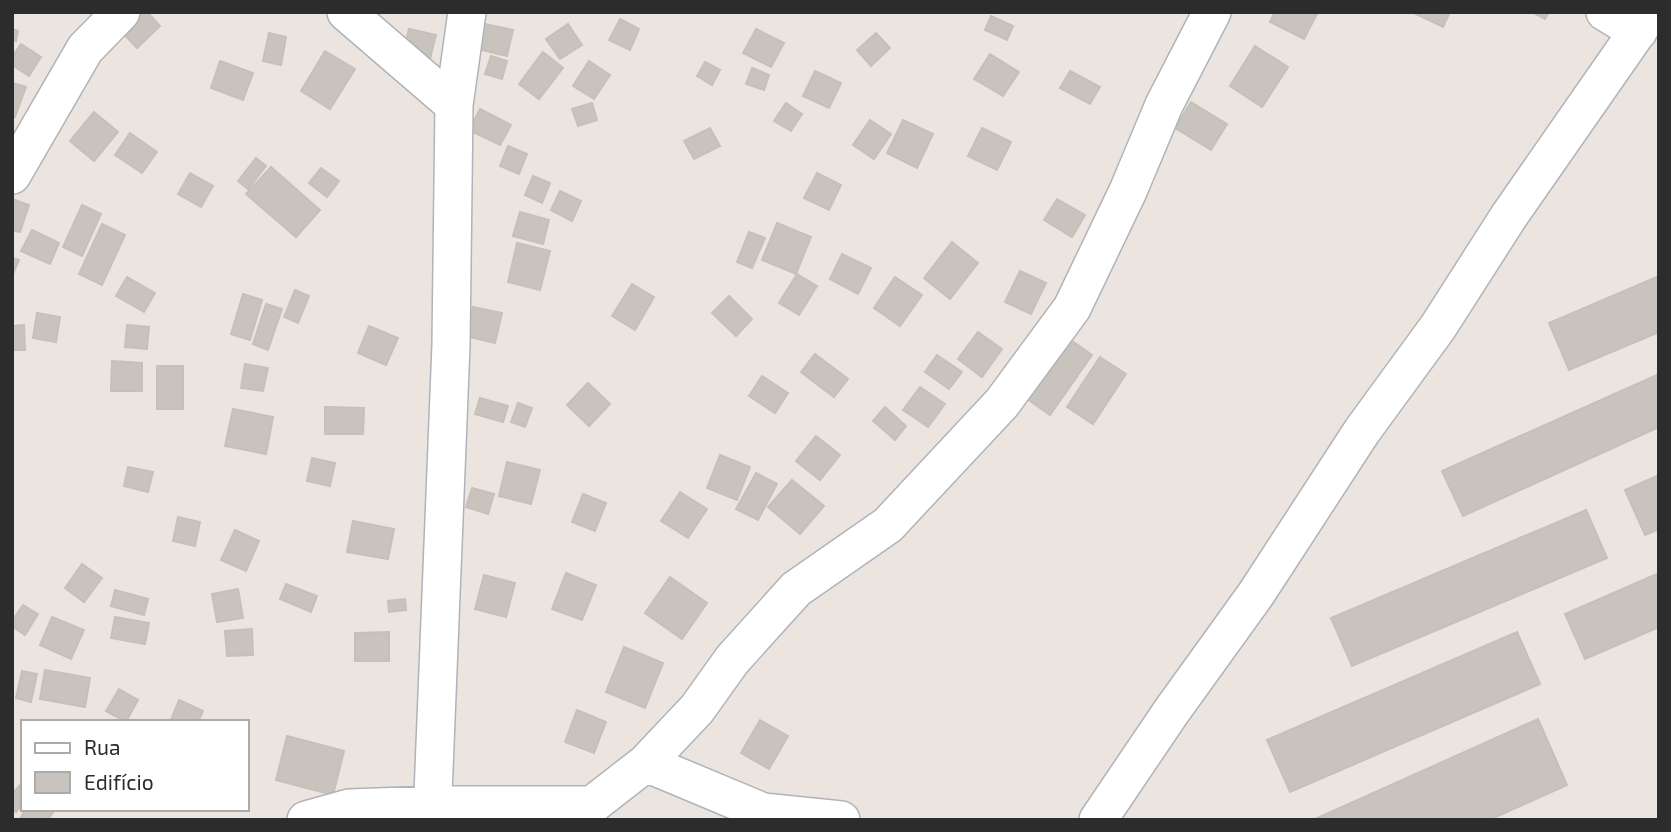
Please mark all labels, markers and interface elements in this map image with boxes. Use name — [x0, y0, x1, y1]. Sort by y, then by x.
legend — [21, 720, 248, 811]
text: Rua — [84, 734, 120, 759]
text: Edifício — [84, 769, 154, 794]

